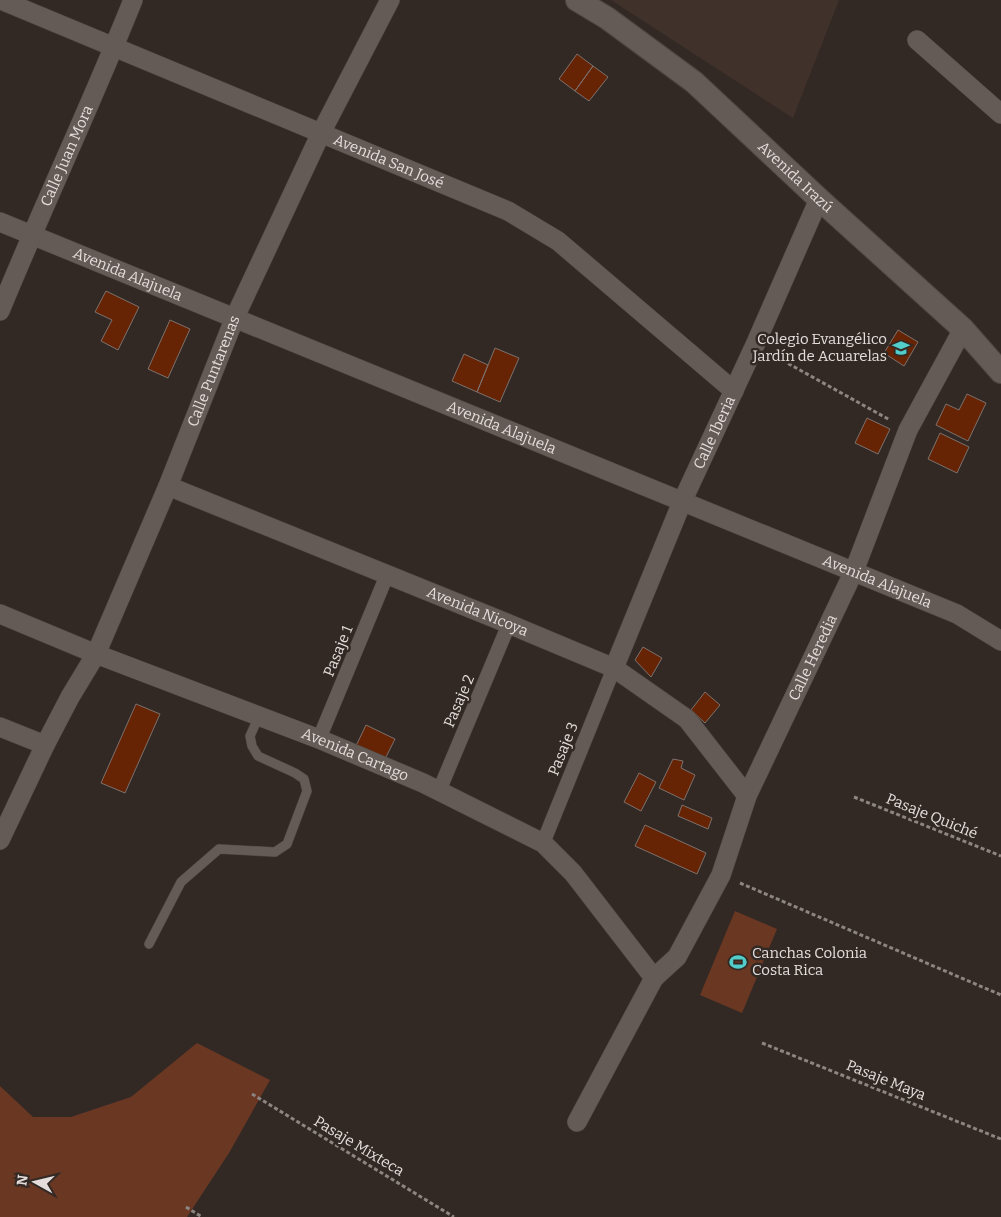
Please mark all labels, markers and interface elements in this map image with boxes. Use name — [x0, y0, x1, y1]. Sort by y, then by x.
street label: Calle Juan Mora — [37, 102, 97, 209]
street label: Avenida San José — [331, 130, 447, 192]
street label: Avenida Irazú — [754, 138, 837, 216]
street label: Avenida Alajuela — [70, 244, 185, 305]
street label: Calle Puntarenas — [184, 313, 244, 429]
place label: Colegio Evangélico Jardín de Acuarelas — [752, 330, 887, 365]
school or university icon: Colegio Evangélico Jardín de Acuarelas — [891, 338, 911, 358]
street label: Calle Iberia — [690, 393, 739, 472]
street label: Avenida Alajuela — [444, 397, 559, 458]
street label: Avenida Alajuela — [820, 551, 935, 612]
street label: Avenida Nicoya — [424, 583, 531, 640]
street label: Calle Heredia — [785, 612, 841, 704]
street label: Pasaje 1 — [320, 623, 356, 679]
street label: Pasaje 2 — [440, 672, 478, 730]
street label: Pasaje 3 — [544, 720, 582, 778]
street label: Avenida Cartago — [299, 724, 411, 785]
street label: Pasaje Quiché — [884, 789, 980, 843]
place label: Canchas Colonia Costa Rica — [752, 944, 867, 979]
sports icon: Canchas Colonia Costa Rica — [728, 952, 748, 972]
street label: Pasaje Maya — [844, 1056, 928, 1104]
street label: Pasaje Mixteca — [311, 1112, 407, 1180]
north arrow — [10, 1157, 60, 1207]
text: N — [13, 1174, 32, 1187]

